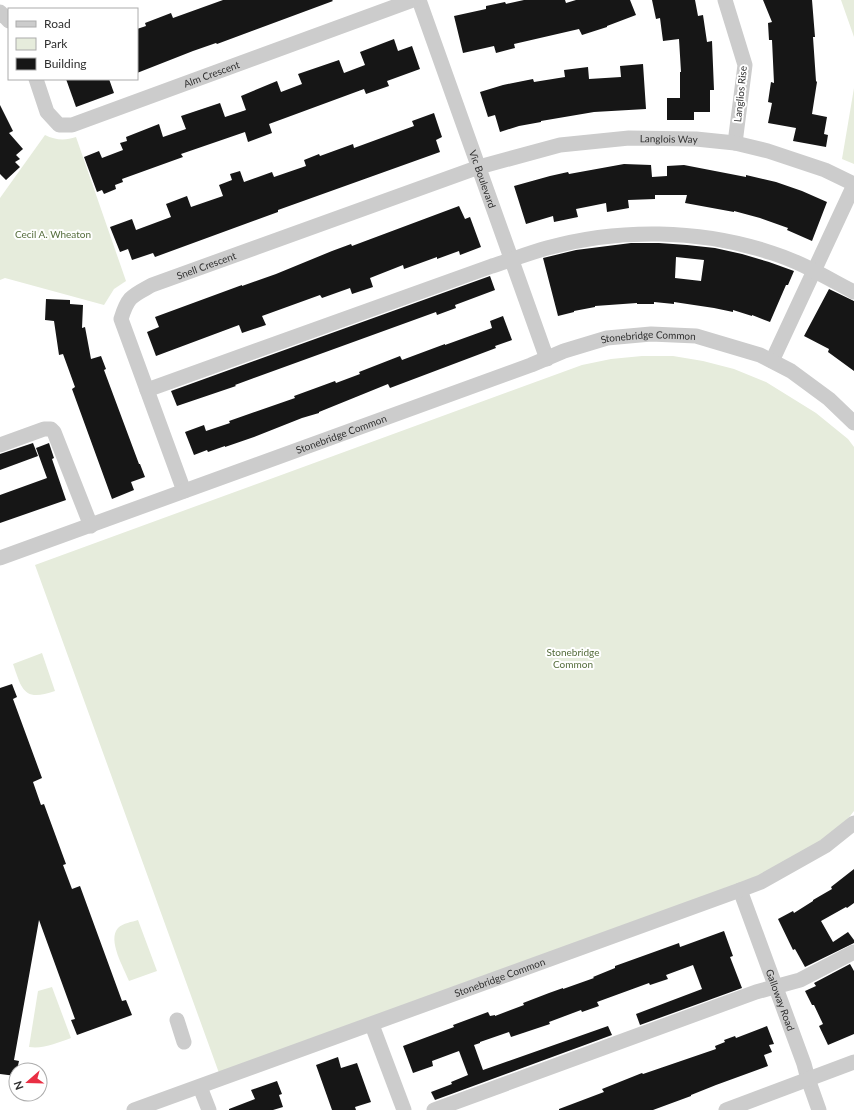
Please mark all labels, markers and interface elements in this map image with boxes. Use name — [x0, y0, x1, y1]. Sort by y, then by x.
legend — [8, 8, 138, 80]
text: Road — [44, 16, 71, 31]
text: Park — [44, 36, 68, 51]
text: Building — [44, 56, 87, 71]
street label: Alm Crescent — [182, 58, 241, 90]
street label: Langlios Rise — [731, 65, 749, 123]
street label: Langlois Way — [640, 132, 699, 145]
street label: Vic Boulevard — [467, 148, 499, 210]
park label: Cecil A. Wheaton — [15, 228, 91, 240]
street label: Snell Crescent — [175, 249, 238, 282]
street label: Stonebridge Common — [599, 328, 696, 346]
street label: Stonebridge Common — [294, 412, 388, 456]
park label: Stonebridge Common — [547, 646, 599, 670]
street label: Stonebridge Common — [453, 955, 547, 999]
street label: Galloway Road — [764, 967, 797, 1032]
north arrow — [8, 1062, 48, 1102]
text: N — [11, 1079, 26, 1092]

